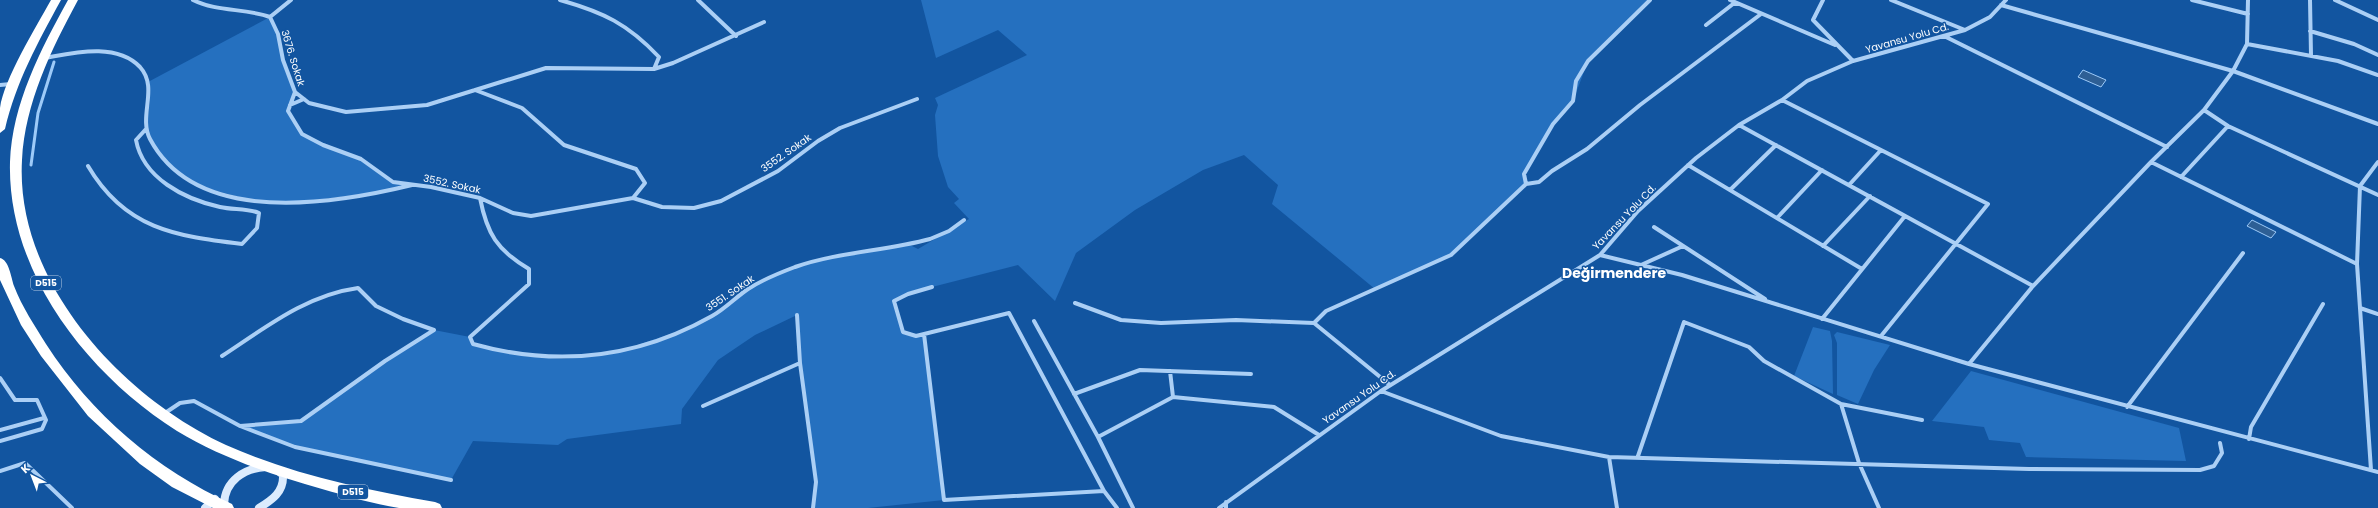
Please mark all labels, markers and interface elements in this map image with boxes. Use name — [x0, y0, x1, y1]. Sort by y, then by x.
street label: Yavansu Yolu Cd. — [1864, 19, 1950, 57]
street label: 3676. Sokak — [277, 28, 309, 89]
street label: 3552. Sokak — [758, 130, 815, 176]
street label: 3552. Sokak — [422, 171, 483, 198]
street label: Yavansu Yolu Cd. — [1589, 181, 1659, 253]
district label: Değirmendere — [1562, 263, 1666, 283]
street label: 3551. Sokak — [703, 271, 758, 315]
road number: D515 — [31, 276, 61, 290]
street label: Yavansu Yolu Cd. — [1319, 366, 1399, 428]
north arrow — [12, 456, 52, 496]
text: K — [17, 460, 34, 477]
road number: D515 — [338, 485, 368, 499]

